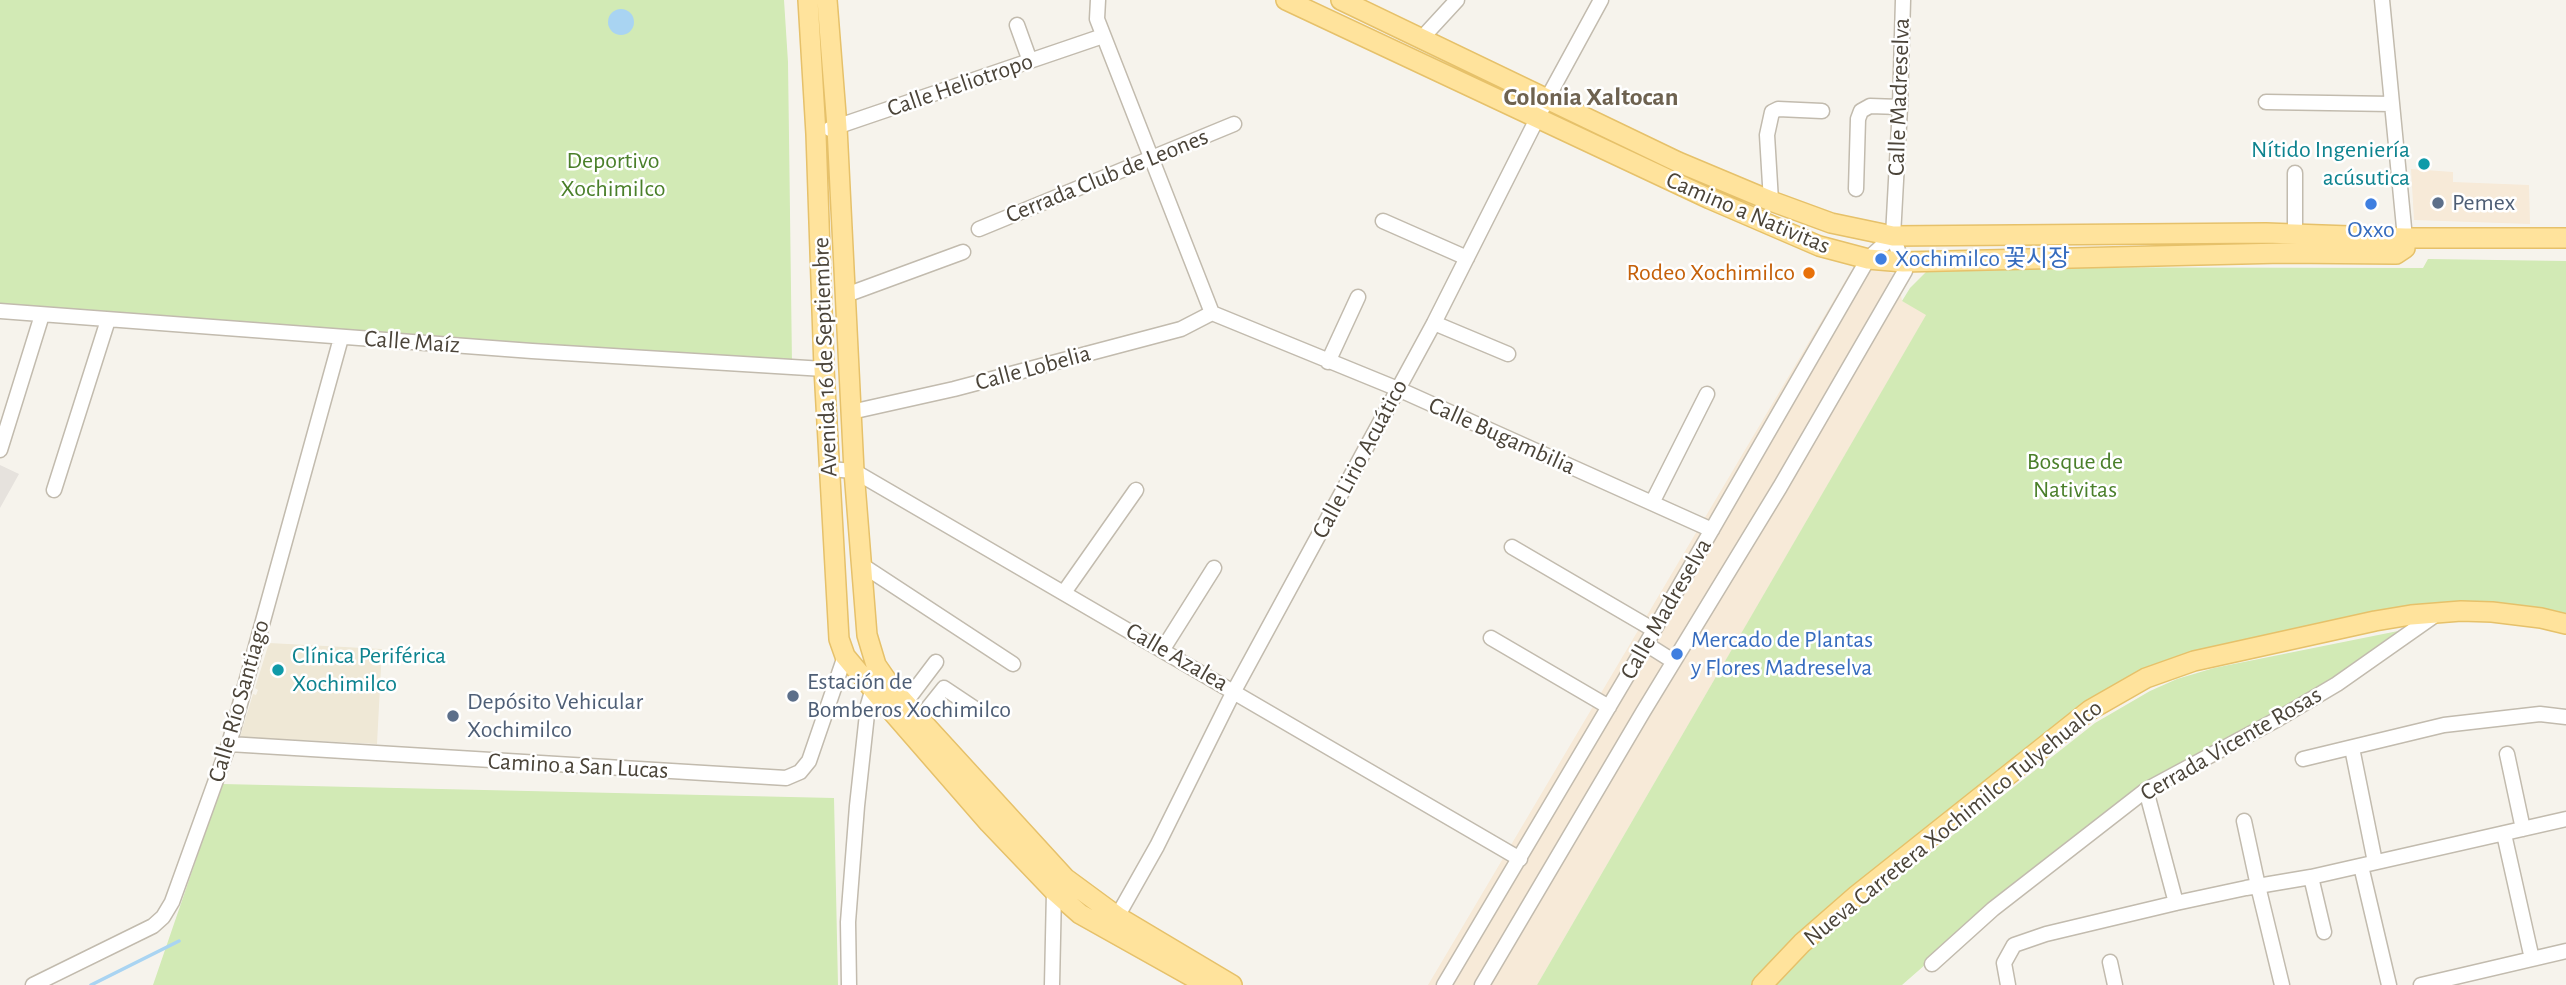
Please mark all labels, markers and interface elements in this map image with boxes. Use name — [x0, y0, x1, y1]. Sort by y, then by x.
street label: Calle Madreselva — [1882, 17, 1916, 177]
street label: Calle Heliotropo — [883, 47, 1037, 123]
district label: Colonia Xaltocan — [1504, 81, 1678, 113]
street label: Cerrada Club de Leones — [1002, 122, 1212, 230]
place label: Nítido Ingeniería acúsutica — [2251, 136, 2410, 192]
park label: Deportivo Xochimilco — [561, 147, 665, 203]
marker: Nítido Ingeniería acúsutica — [2416, 156, 2432, 172]
street label: Camino a Nativitas — [1662, 165, 1834, 261]
place label: Pemex — [2452, 189, 2515, 217]
marker: Pemex — [2430, 195, 2446, 211]
marker: Oxxo — [2363, 196, 2379, 212]
place label: Oxxo — [2347, 216, 2395, 244]
street label: Avenida 16 de Septiembre — [806, 237, 844, 477]
place label: Xochimilco 꽃시장 — [1895, 245, 2070, 273]
marker: Xochimilco 꽃시장 — [1873, 251, 1889, 267]
place label: Rodeo Xochimilco — [1627, 259, 1795, 287]
marker: Rodeo Xochimilco — [1801, 265, 1817, 281]
street label: Calle Maíz — [363, 324, 461, 360]
street label: Calle Lobelia — [972, 339, 1094, 397]
street label: Calle Lirio Acuático — [1306, 375, 1414, 543]
street label: Calle Bugambilia — [1424, 391, 1580, 481]
park label: Bosque de Nativitas — [2027, 448, 2123, 504]
street label: Calle Madreselva — [1614, 533, 1718, 685]
street label: Calle Azalea — [1121, 616, 1233, 698]
street label: Calle Río Santiago — [202, 617, 276, 785]
place label: Mercado de Plantas y Flores Madreselva — [1691, 626, 1873, 682]
place label: Clínica Periférica Xochimilco — [292, 642, 446, 698]
marker: Mercado de Plantas y Flores Madreselva — [1669, 646, 1685, 662]
marker: Clínica Periférica Xochimilco — [270, 662, 286, 678]
place label: Estación de Bomberos Xochimilco — [807, 668, 1011, 724]
street label: Cerrada Vicente Rosas — [2135, 680, 2327, 808]
place label: Depósito Vehicular Xochimilco — [467, 688, 643, 744]
marker: Estación de Bomberos Xochimilco — [785, 688, 801, 704]
street label: Nueva Carretera Xochimilco Tulyehualco — [1798, 694, 2108, 952]
marker: Depósito Vehicular Xochimilco — [445, 708, 461, 724]
street label: Camino a San Lucas — [487, 747, 669, 785]

